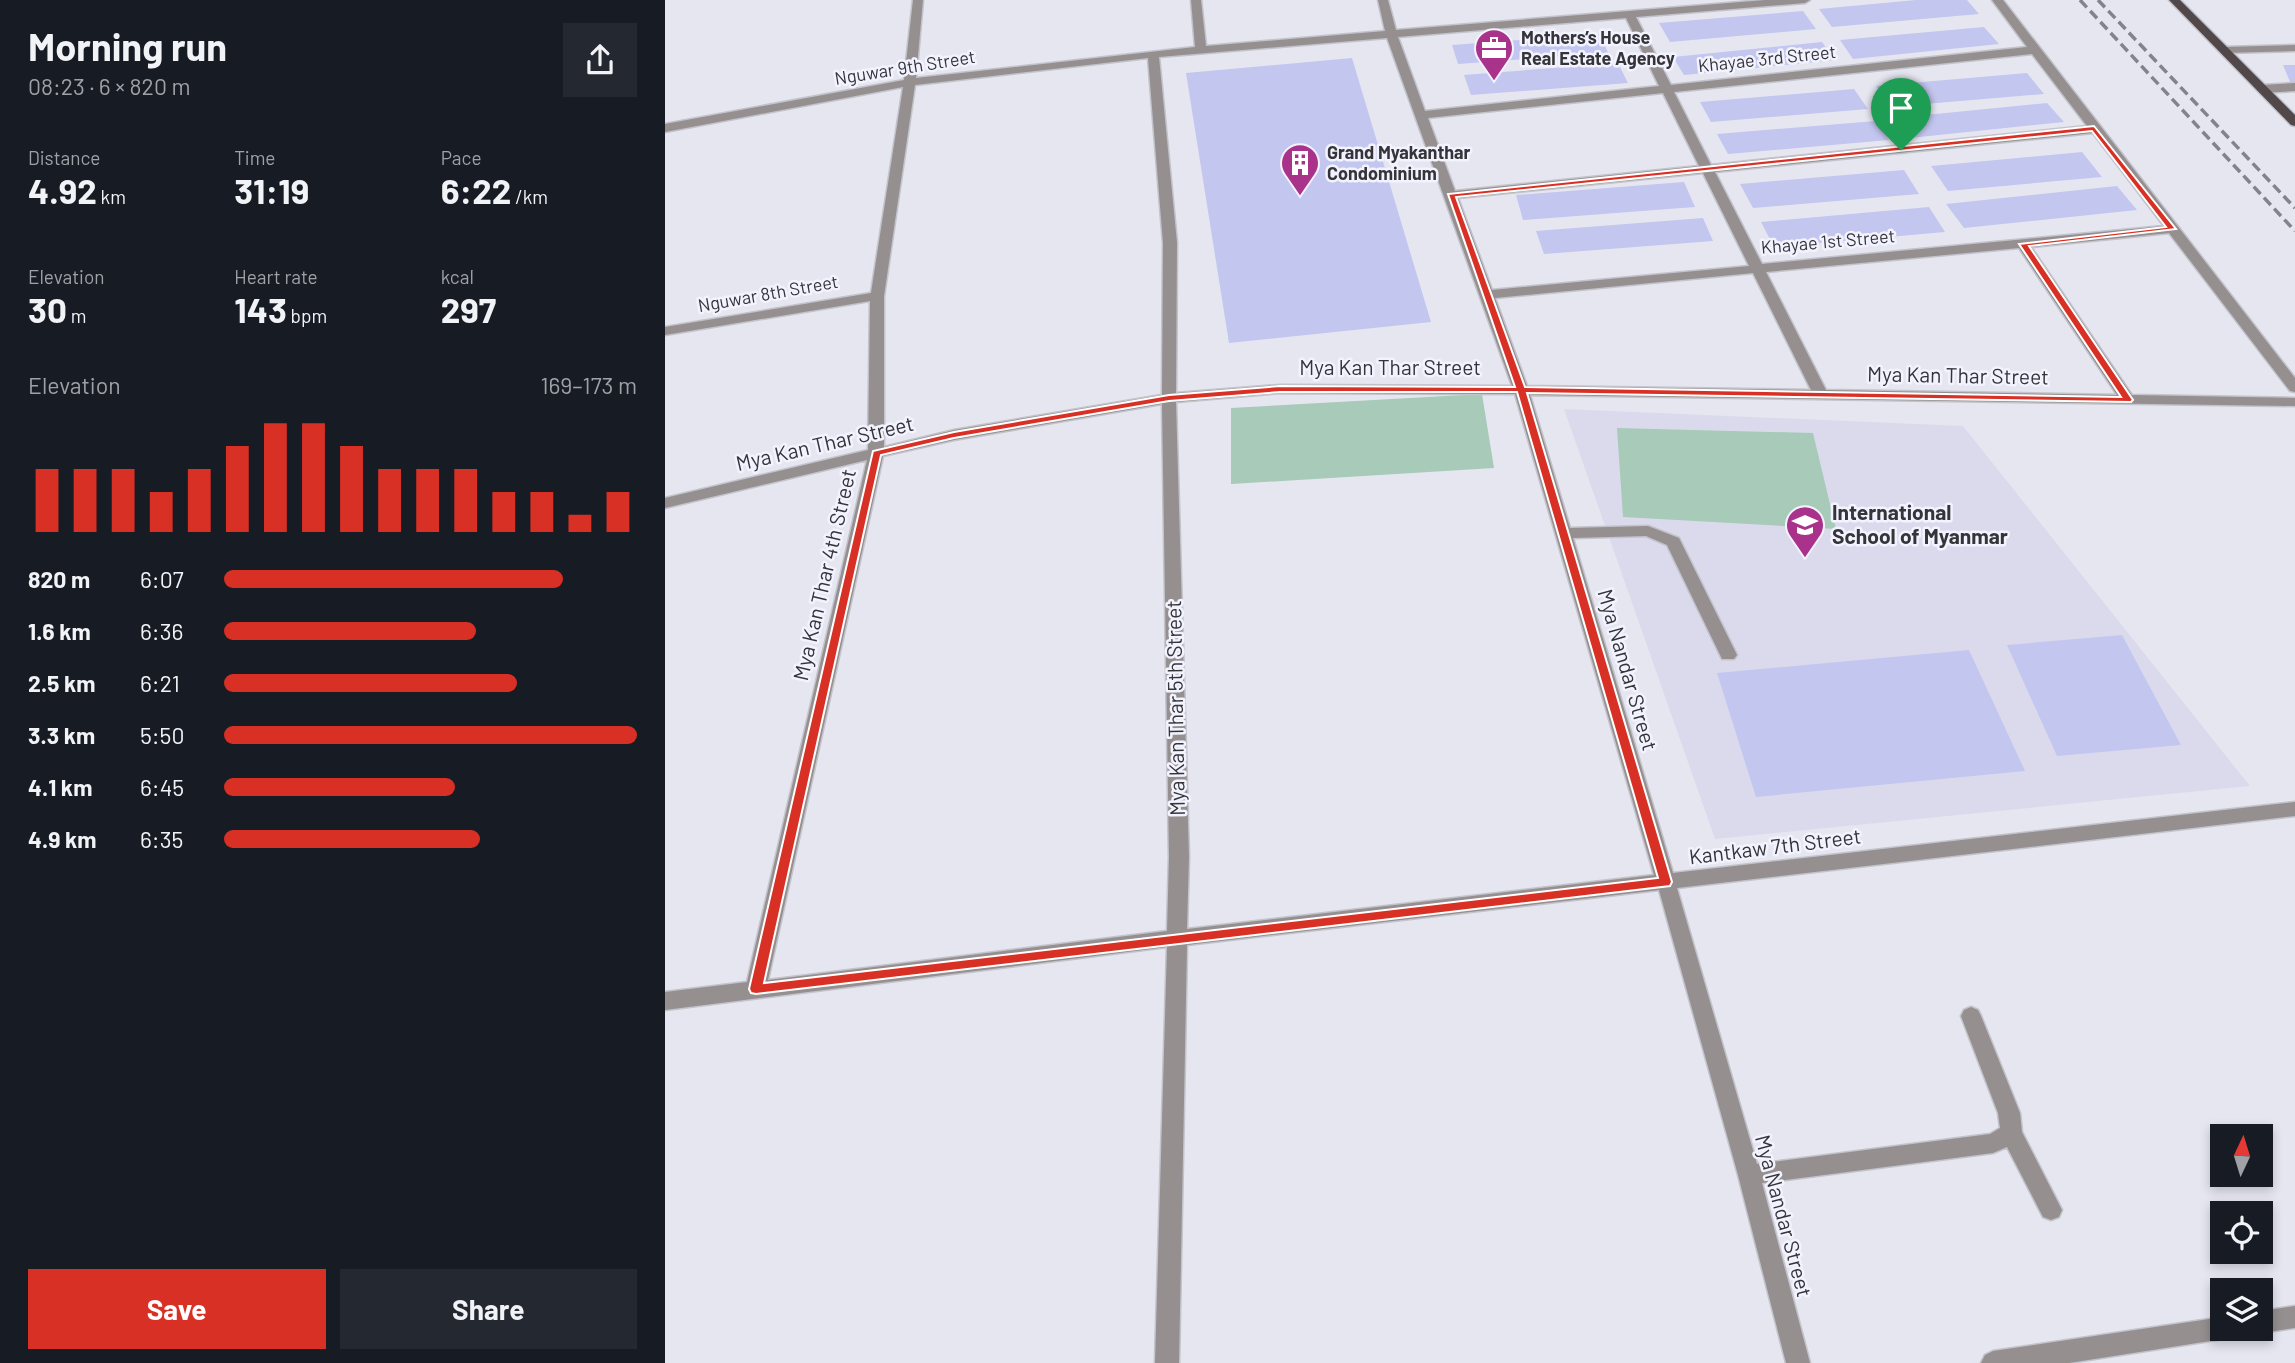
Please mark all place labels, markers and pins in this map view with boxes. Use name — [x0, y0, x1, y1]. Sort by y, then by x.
place label: Mothers’s House Real Estate Agency — [1521, 26, 1675, 69]
office icon: Mothers’s House Real Estate Agency — [1473, 27, 1515, 82]
pin — [1871, 78, 1931, 150]
place label: Grand Myakanthar Condominium — [1327, 141, 1471, 184]
building icon: Grand Myakanthar Condominium — [1279, 142, 1321, 197]
place label: International School of Myanmar — [1832, 499, 2008, 548]
school or university icon: International School of Myanmar — [1784, 504, 1826, 559]

